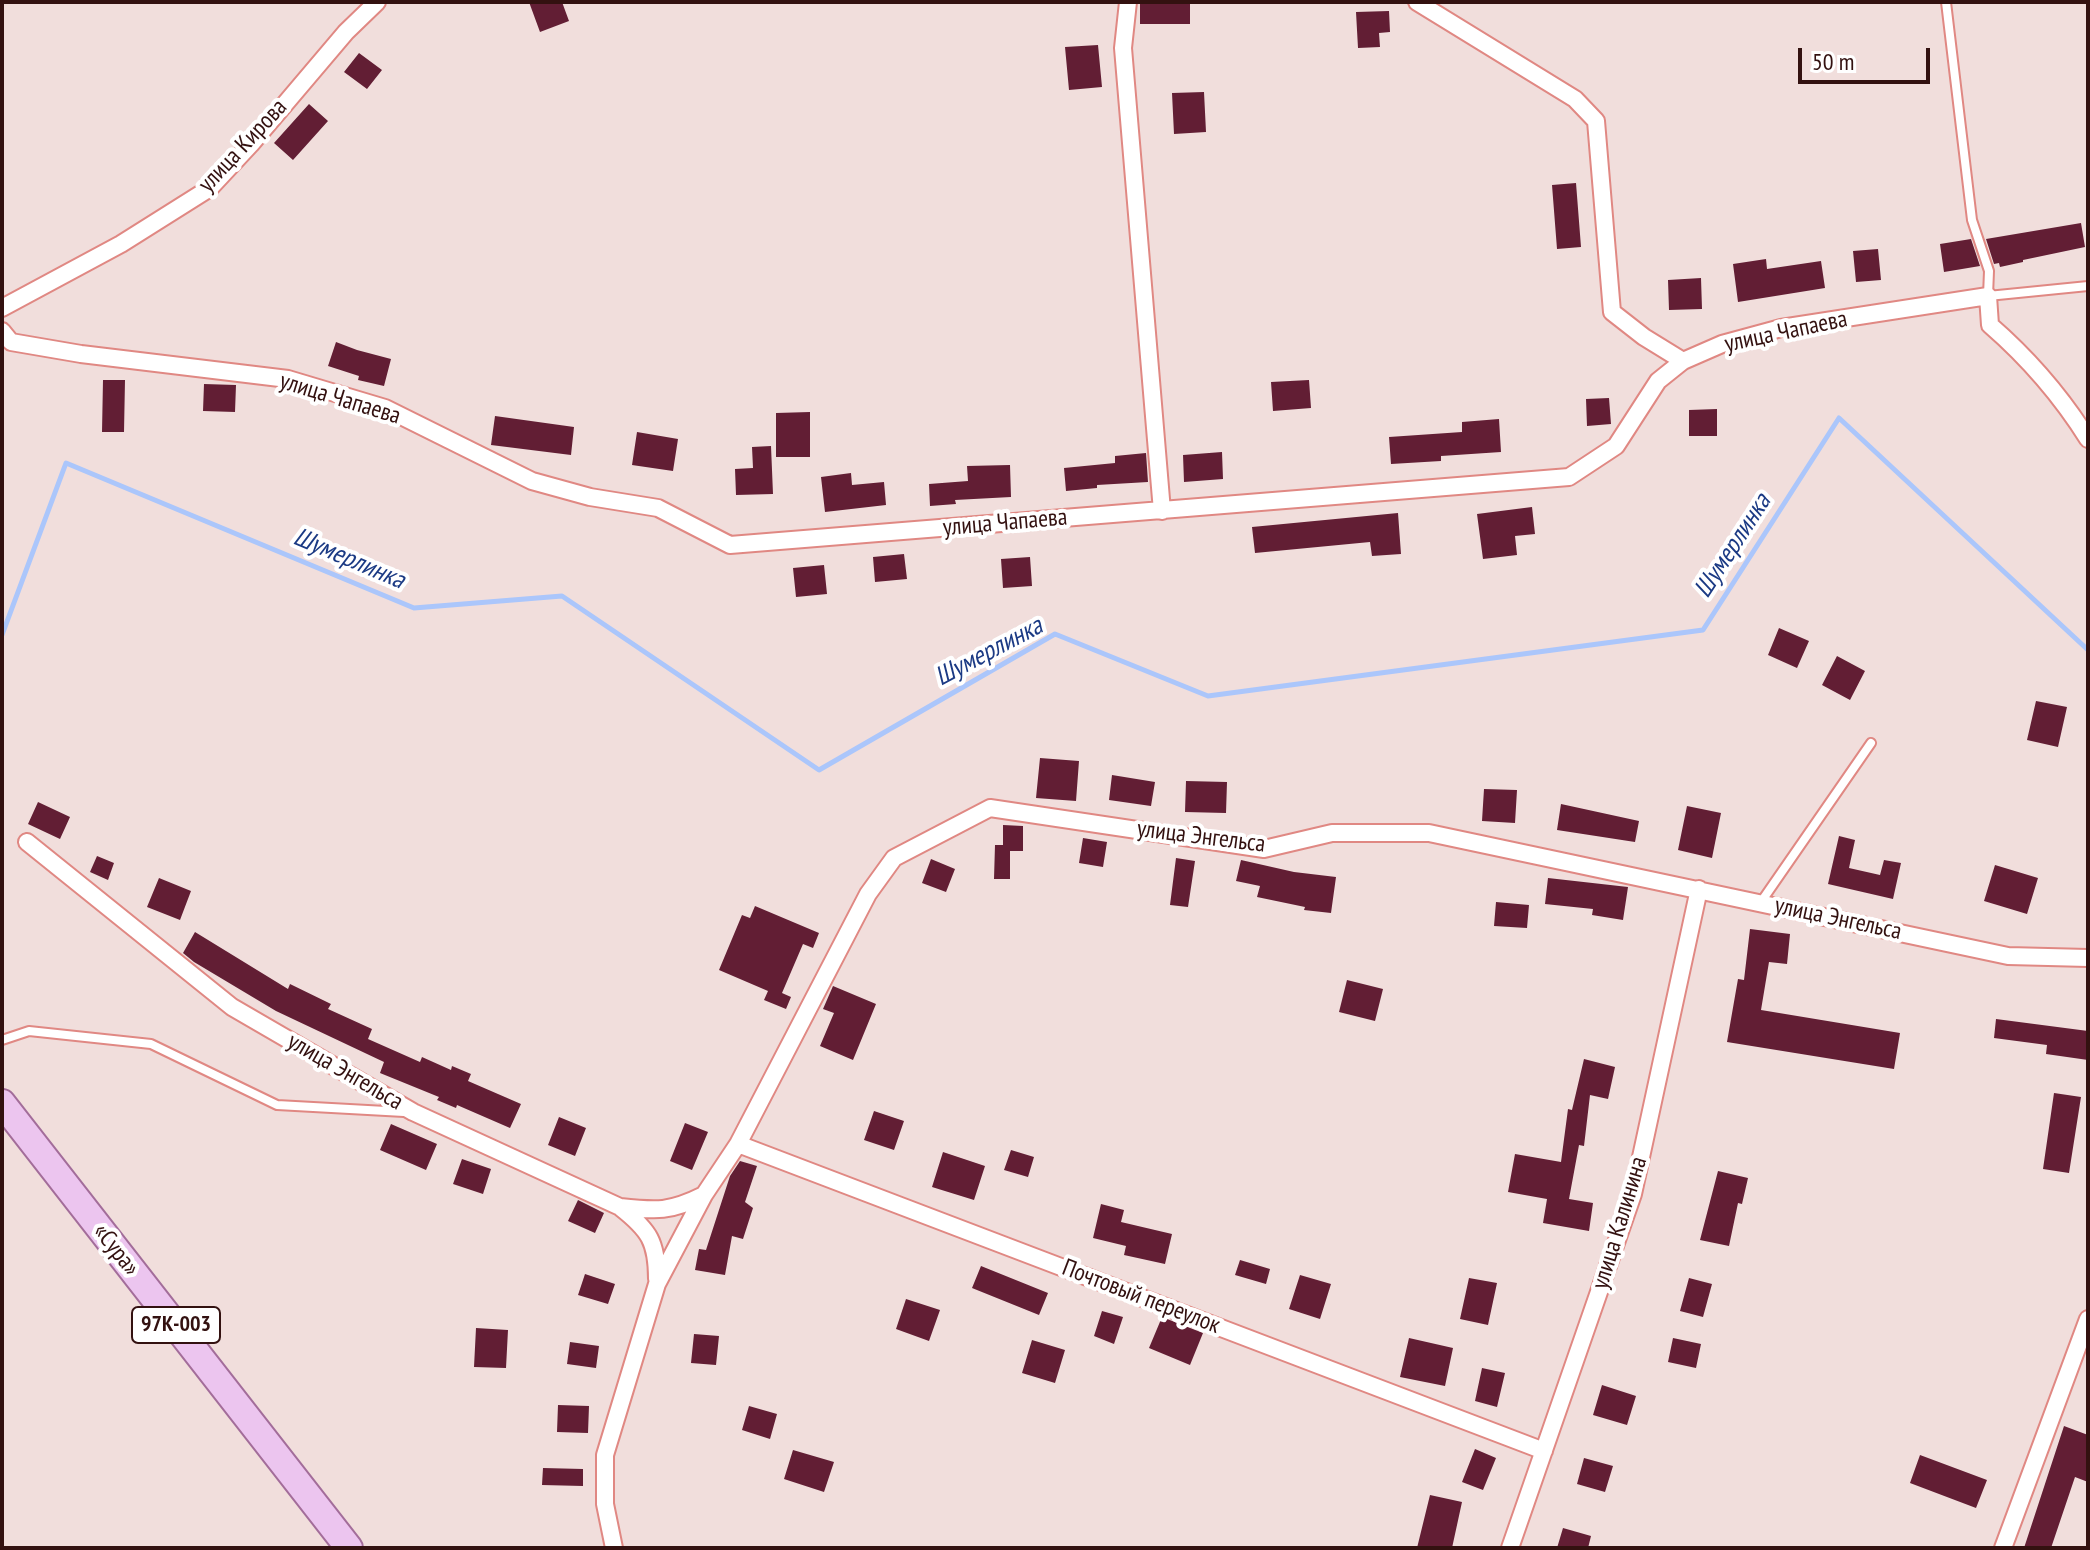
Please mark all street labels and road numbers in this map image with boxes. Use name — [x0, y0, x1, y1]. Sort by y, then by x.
street label: улица Кирова — [193, 93, 293, 199]
street label: улица Чапаева — [1722, 305, 1850, 359]
street label: улица Чапаева — [276, 367, 404, 431]
street label: улица Чапаева — [942, 503, 1068, 543]
street label: улица Энгельса — [1135, 815, 1267, 859]
street label: улица Энгельса — [1772, 892, 1904, 946]
street label: улица Энгельса — [282, 1027, 408, 1117]
street label: улица Калинина — [1586, 1153, 1654, 1293]
street label: «Сура» — [87, 1218, 145, 1282]
street label: Почтовый переулок — [1058, 1254, 1224, 1340]
road number: 97К-003 — [132, 1307, 220, 1343]

